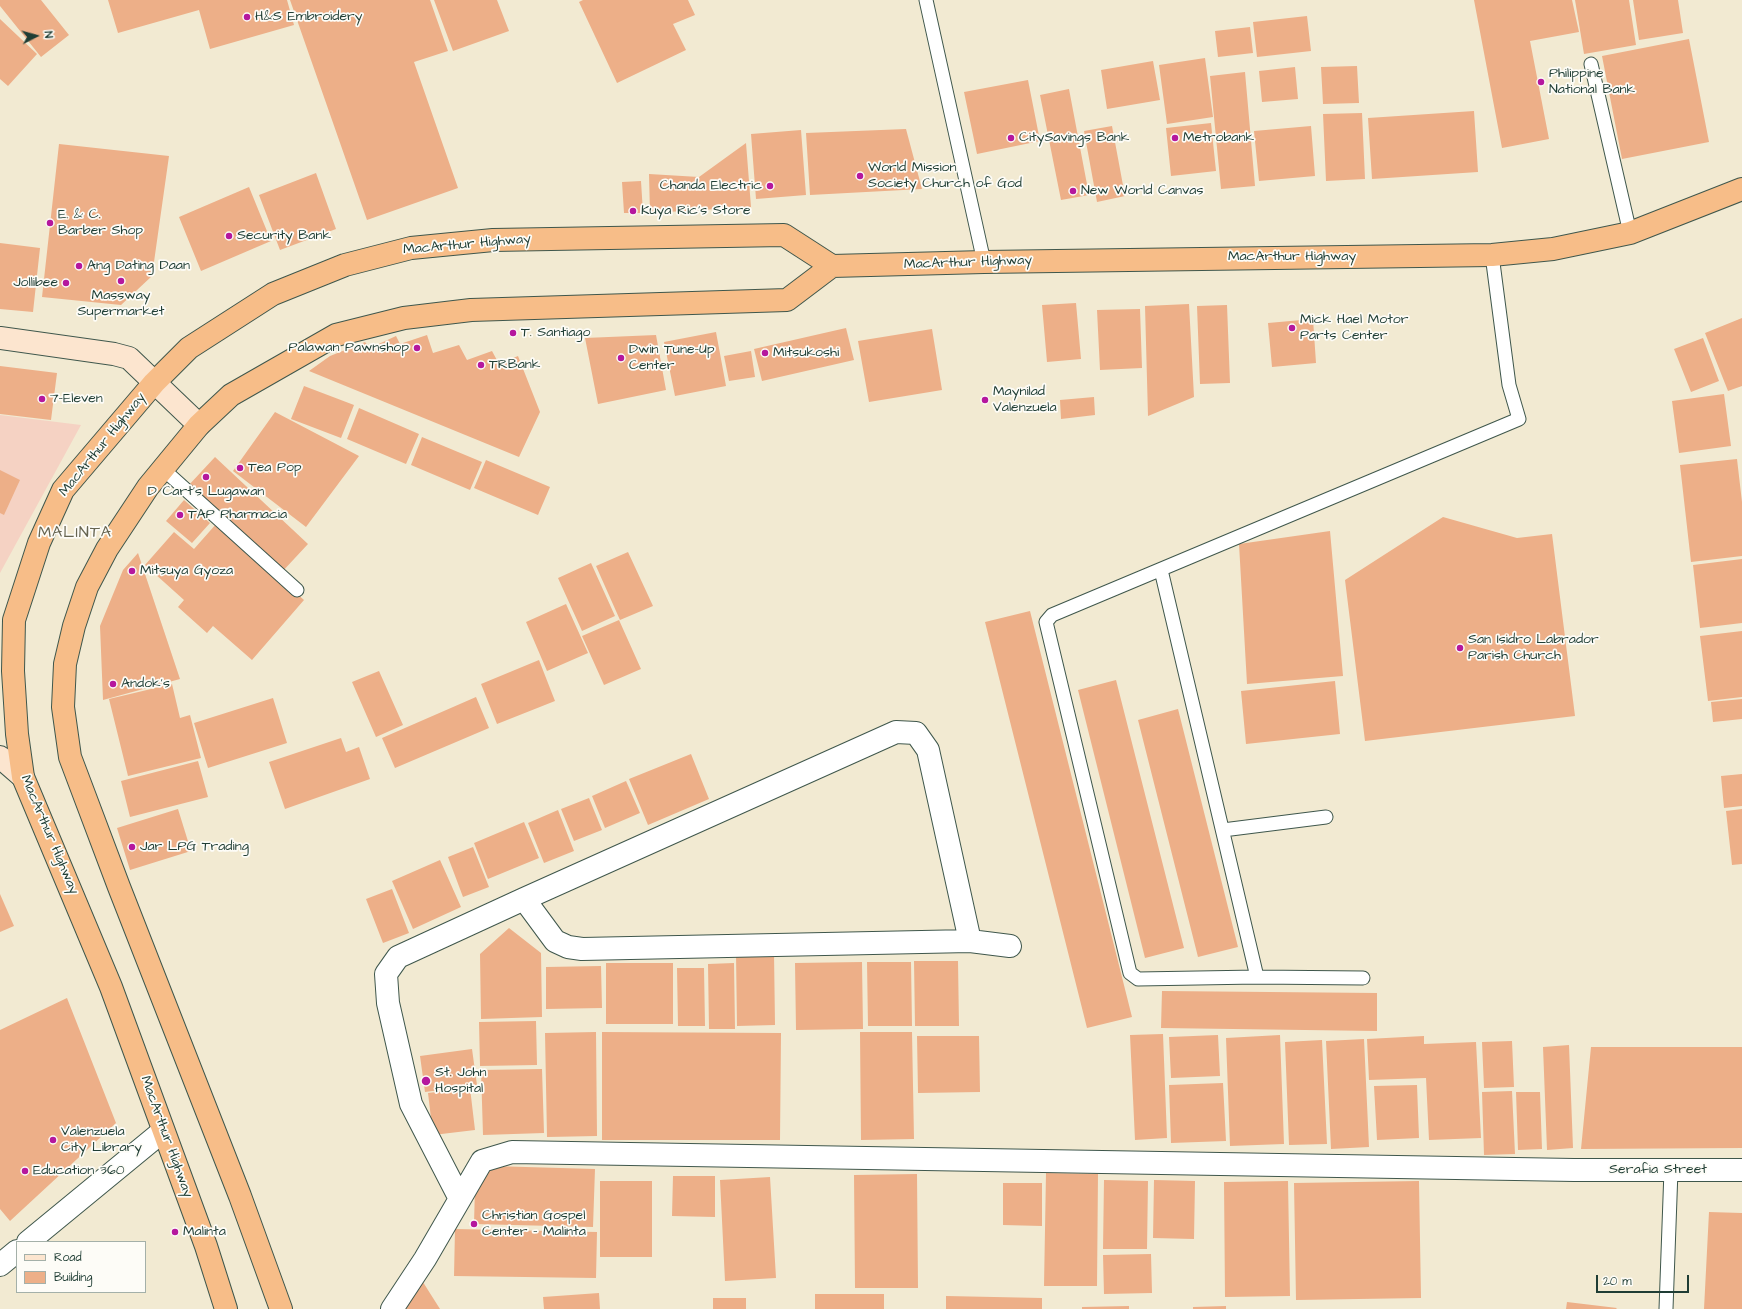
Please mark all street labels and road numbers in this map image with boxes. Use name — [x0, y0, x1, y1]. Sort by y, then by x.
street label: MacArthur Highway — [402, 231, 532, 259]
street label: MacArthur Highway — [1228, 249, 1356, 265]
street label: MacArthur Highway — [904, 252, 1032, 274]
street label: MacArthur Highway — [56, 390, 150, 500]
street label: MacArthur Highway — [16, 773, 82, 897]
street label: MacArthur Highway — [136, 1074, 196, 1200]
street label: Serafia Street — [1609, 1162, 1707, 1178]

